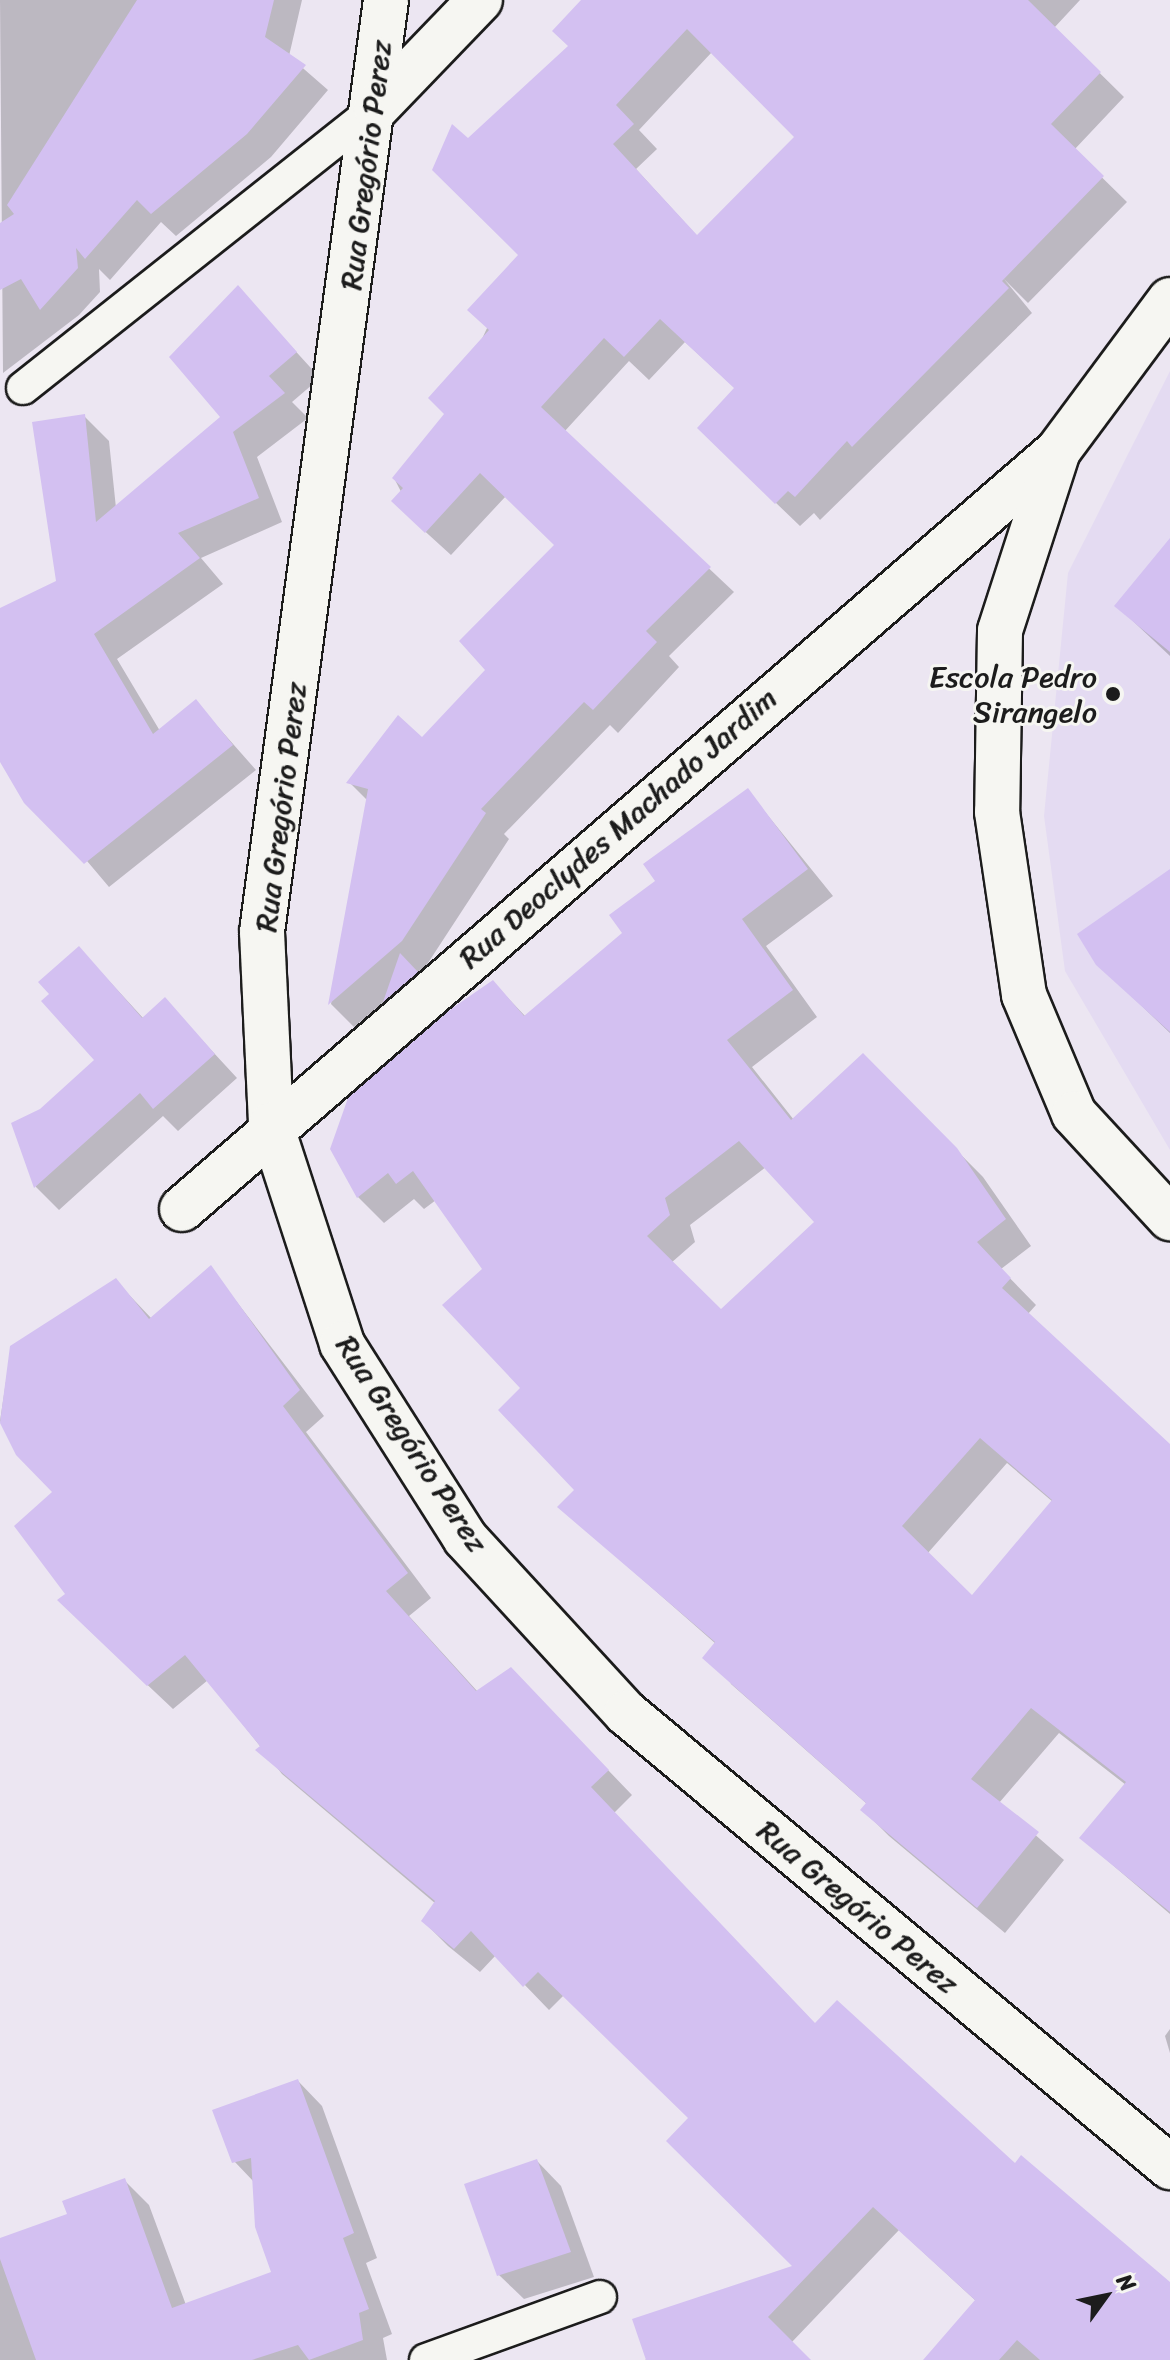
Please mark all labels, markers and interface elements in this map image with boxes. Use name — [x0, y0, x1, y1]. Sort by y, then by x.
street label: Rua Gregório Perez — [333, 37, 399, 293]
place label: Escola Pedro Sirangelo — [928, 659, 1097, 730]
street label: Rua Gregório Perez — [248, 679, 314, 935]
street label: Rua Deoclydes Machado Jardim — [452, 680, 784, 976]
marker: Escola Pedro Sirangelo — [1104, 685, 1122, 703]
street label: Rua Gregório Perez — [328, 1328, 496, 1560]
street label: Rua Gregório Perez — [750, 1812, 966, 2002]
north arrow — [1066, 2256, 1146, 2336]
text: N — [1106, 2266, 1147, 2300]

